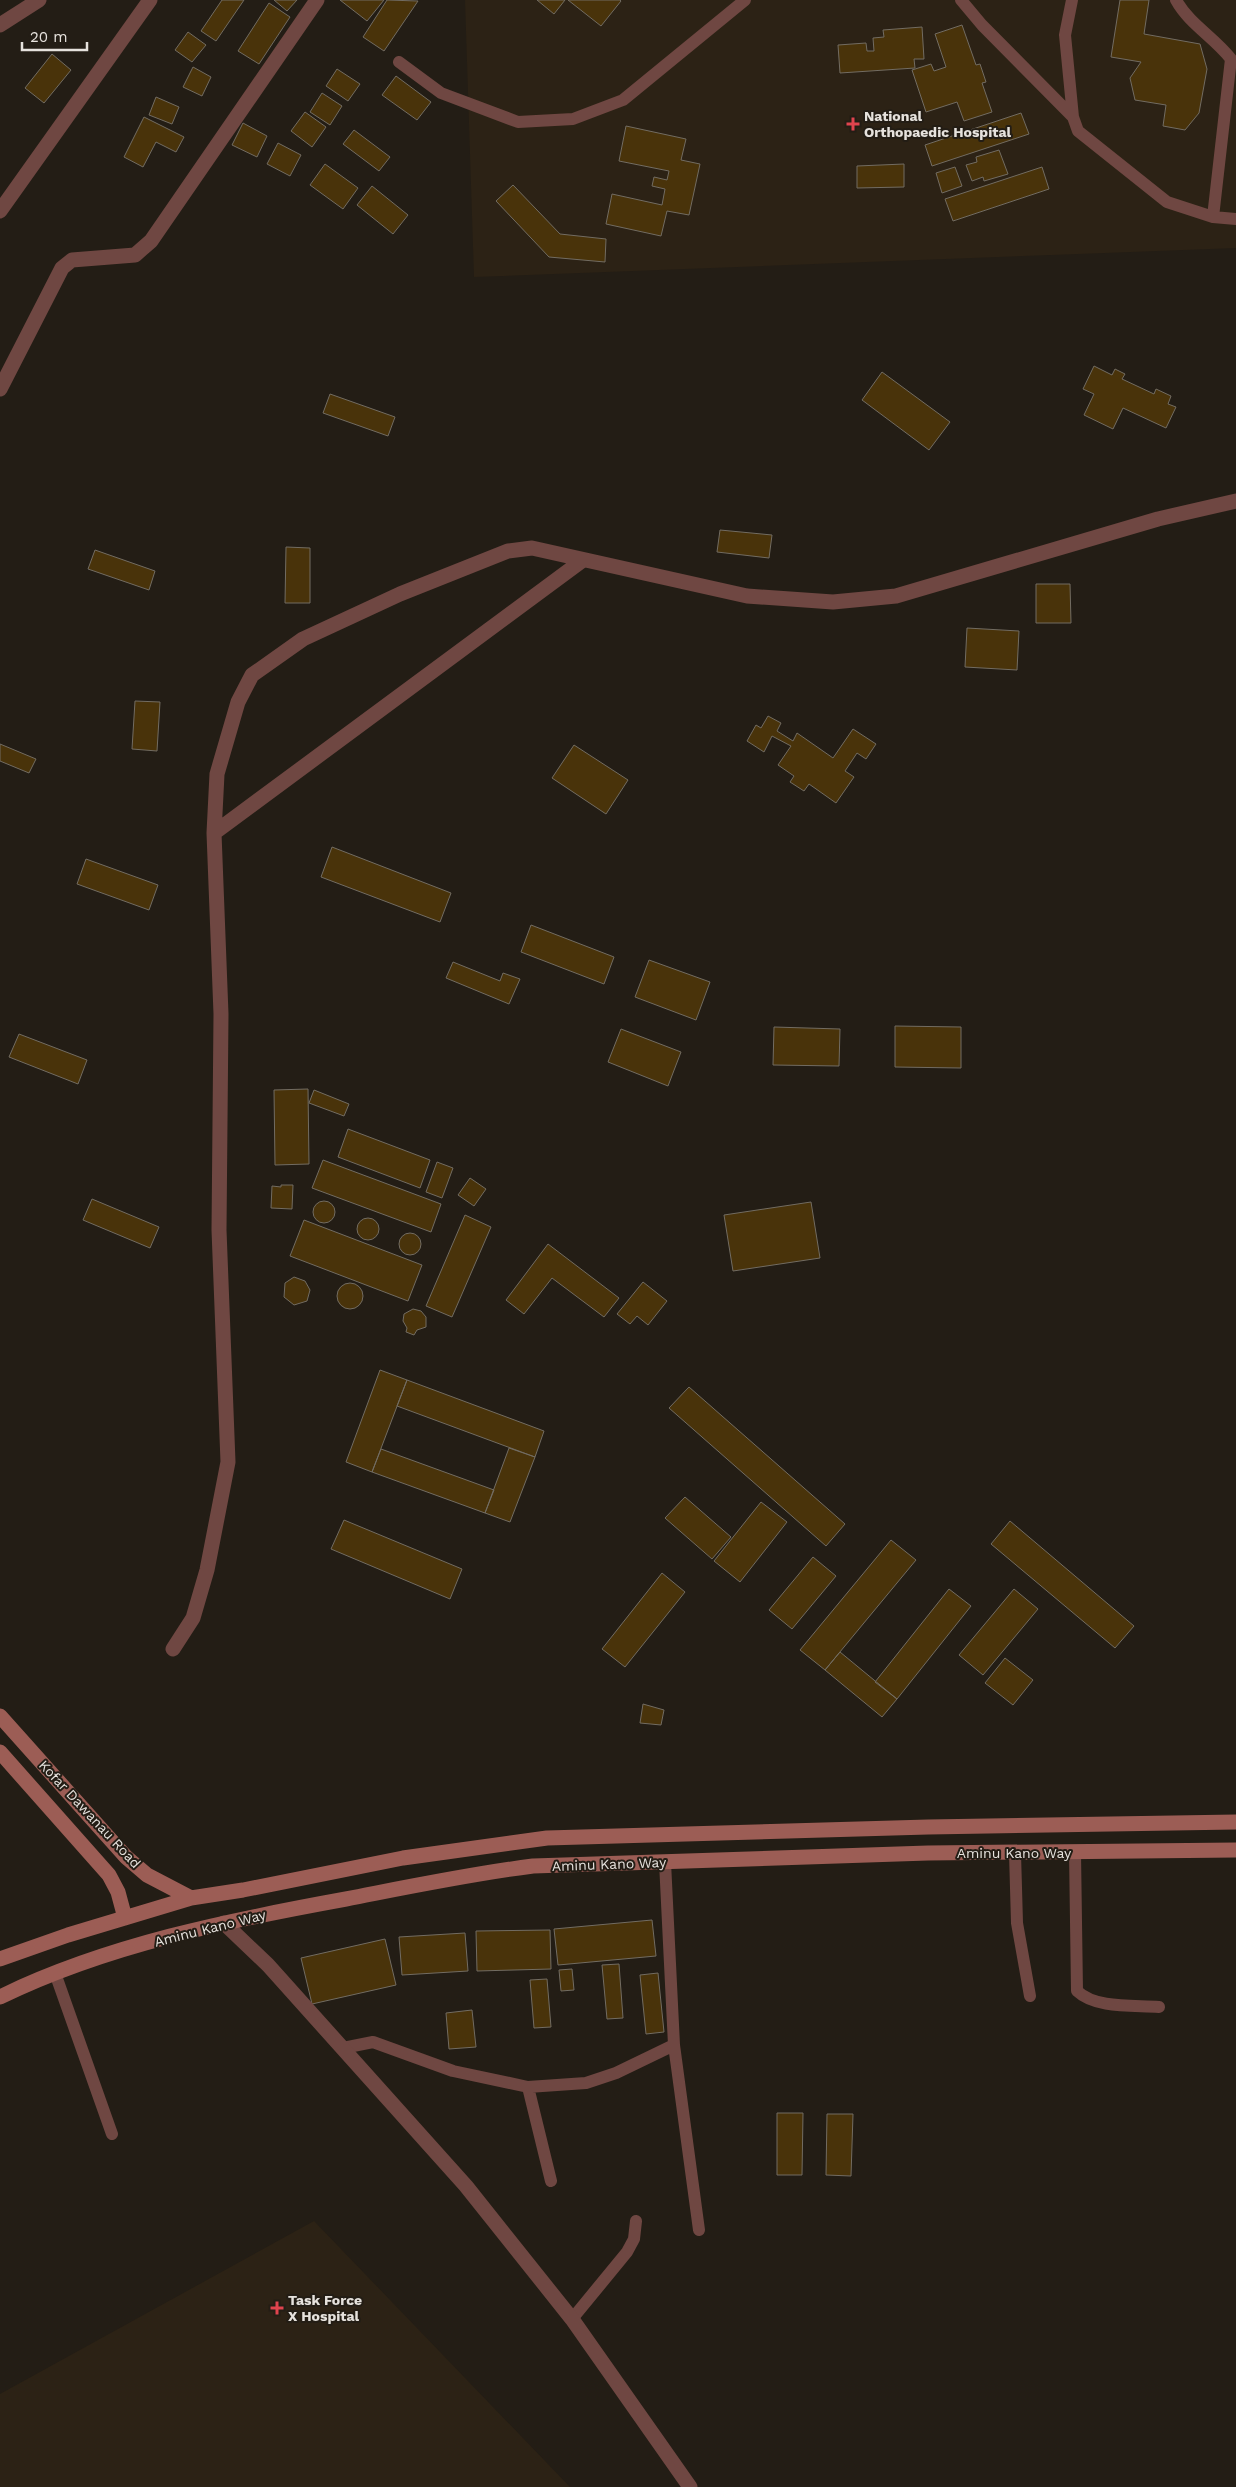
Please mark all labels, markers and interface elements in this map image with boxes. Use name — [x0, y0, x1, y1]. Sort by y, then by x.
scale bar — [22, 20, 88, 52]
text: 20 m — [30, 28, 68, 46]
place label: National Orthopaedic Hospital — [864, 108, 1012, 140]
marker: National Orthopaedic Hospital — [846, 117, 860, 131]
street label: Kofar Dawanau Road — [36, 1757, 144, 1871]
street label: Aminu Kano Way — [957, 1845, 1072, 1861]
street label: Aminu Kano Way — [552, 1854, 667, 1874]
street label: Aminu Kano Way — [153, 1906, 268, 1950]
place label: Task Force X Hospital — [288, 2292, 362, 2324]
marker: Task Force X Hospital — [270, 2301, 284, 2315]

